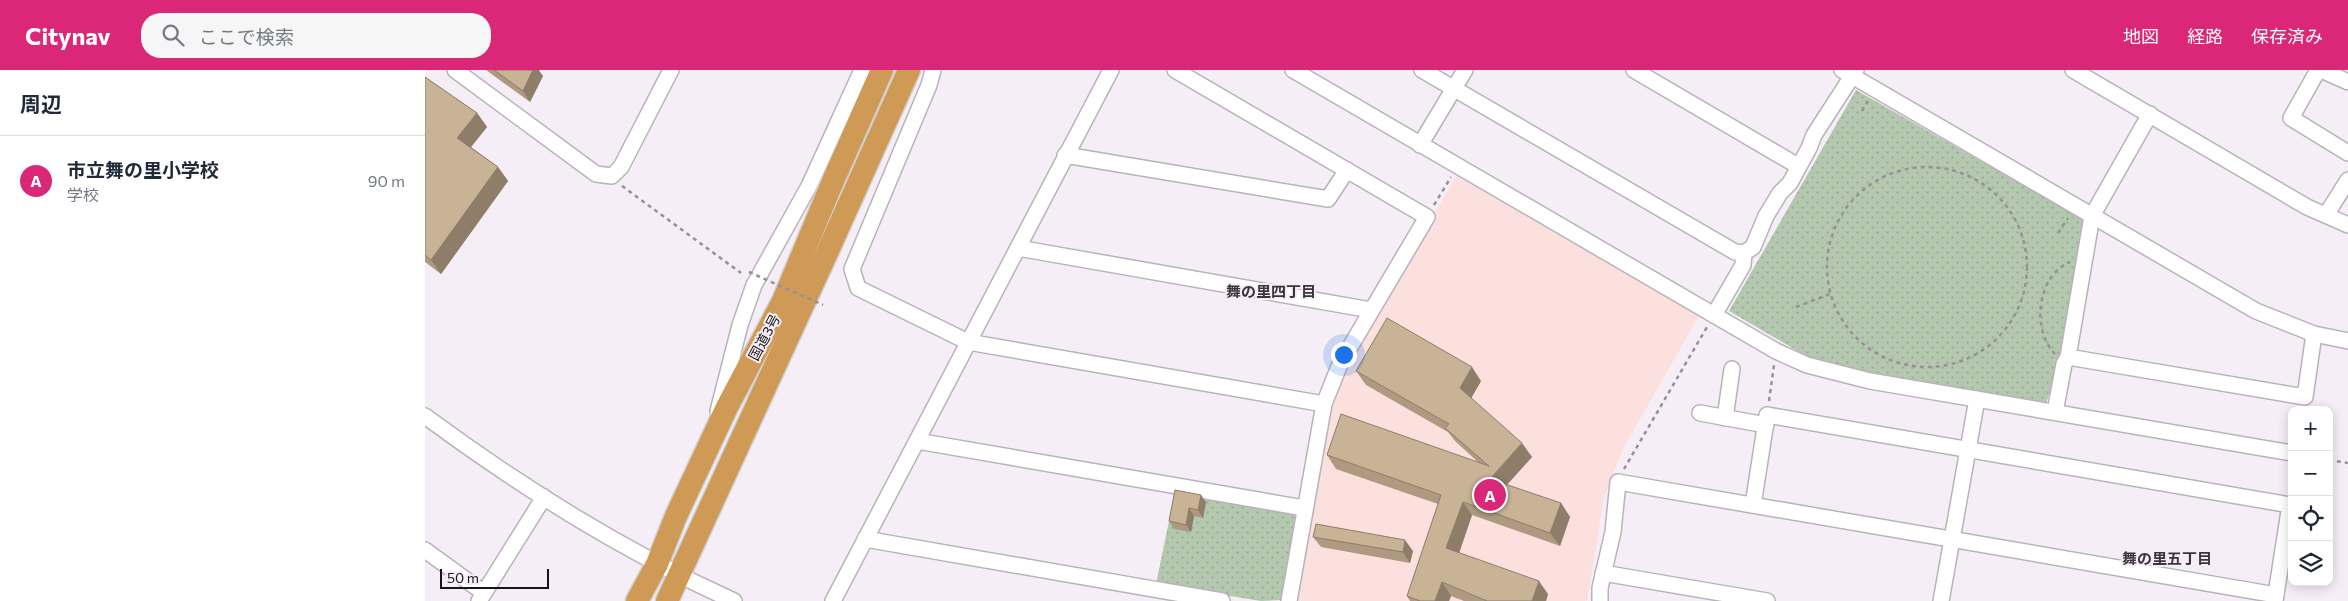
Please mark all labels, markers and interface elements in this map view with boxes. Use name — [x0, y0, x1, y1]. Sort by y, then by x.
search box — [141, 13, 491, 58]
text: Citynav — [25, 21, 111, 50]
icon: search — [159, 21, 187, 49]
text: ここで検索 — [199, 25, 294, 48]
text: 地図 — [2123, 25, 2159, 47]
text: 経路 — [2187, 25, 2223, 47]
text: 保存済み — [2251, 25, 2323, 47]
text: 周辺 — [20, 91, 62, 116]
text: 市立舞の里小学校 — [67, 158, 219, 181]
text: A — [30, 171, 42, 190]
text: 90 m — [368, 171, 405, 190]
text: 学校 — [67, 185, 99, 204]
district label: 舞の里四丁目 — [1226, 282, 1316, 300]
street label: 国道3号 — [745, 311, 783, 363]
your location — [1331, 342, 1357, 368]
map controls — [2288, 406, 2333, 586]
button: + — [2288, 406, 2333, 451]
button: − — [2288, 451, 2333, 496]
pin: A — [1474, 476, 1506, 514]
button: locate — [2288, 496, 2333, 541]
button: layers — [2288, 541, 2333, 586]
district label: 舞の里五丁目 — [2122, 549, 2212, 567]
scale bar — [440, 566, 549, 589]
text: 50 m — [447, 569, 479, 586]

